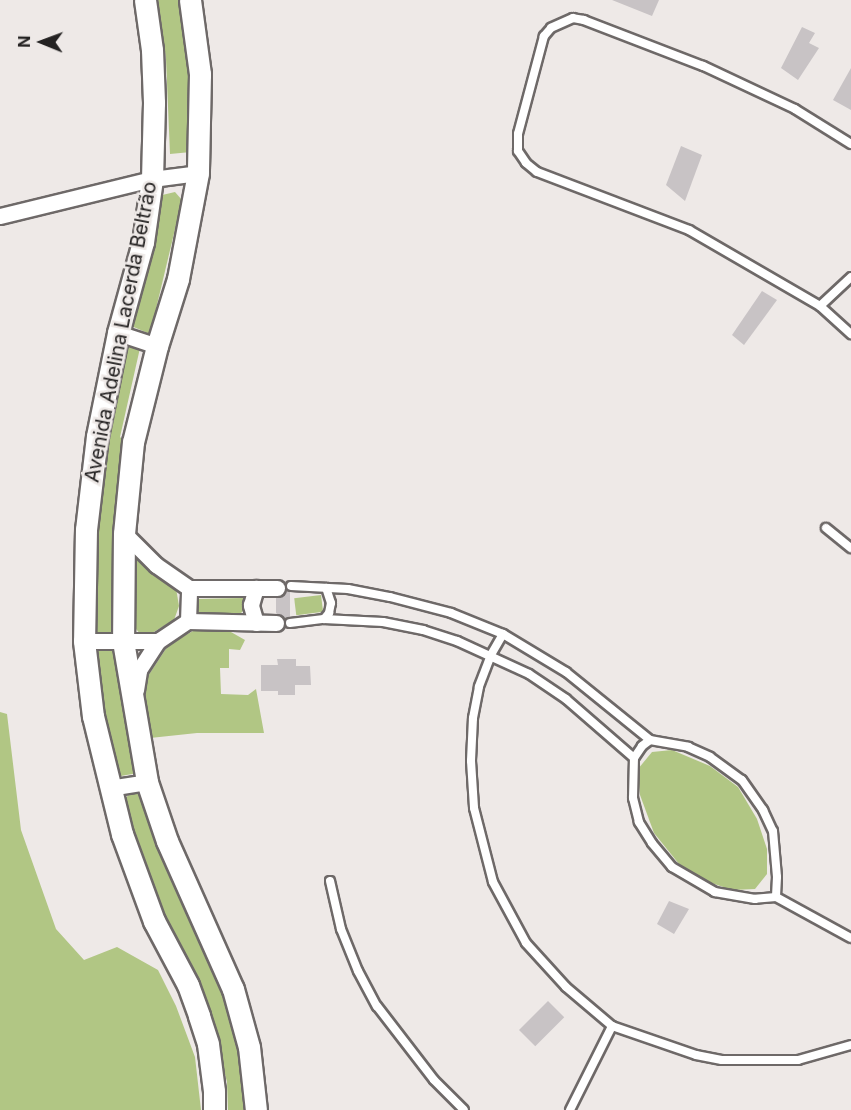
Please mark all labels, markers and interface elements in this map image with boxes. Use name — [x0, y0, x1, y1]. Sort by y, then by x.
north arrow — [12, 12, 72, 72]
text: N — [14, 35, 34, 48]
street label: Avenida Adelina Lacerda Beltrão — [80, 180, 162, 484]

